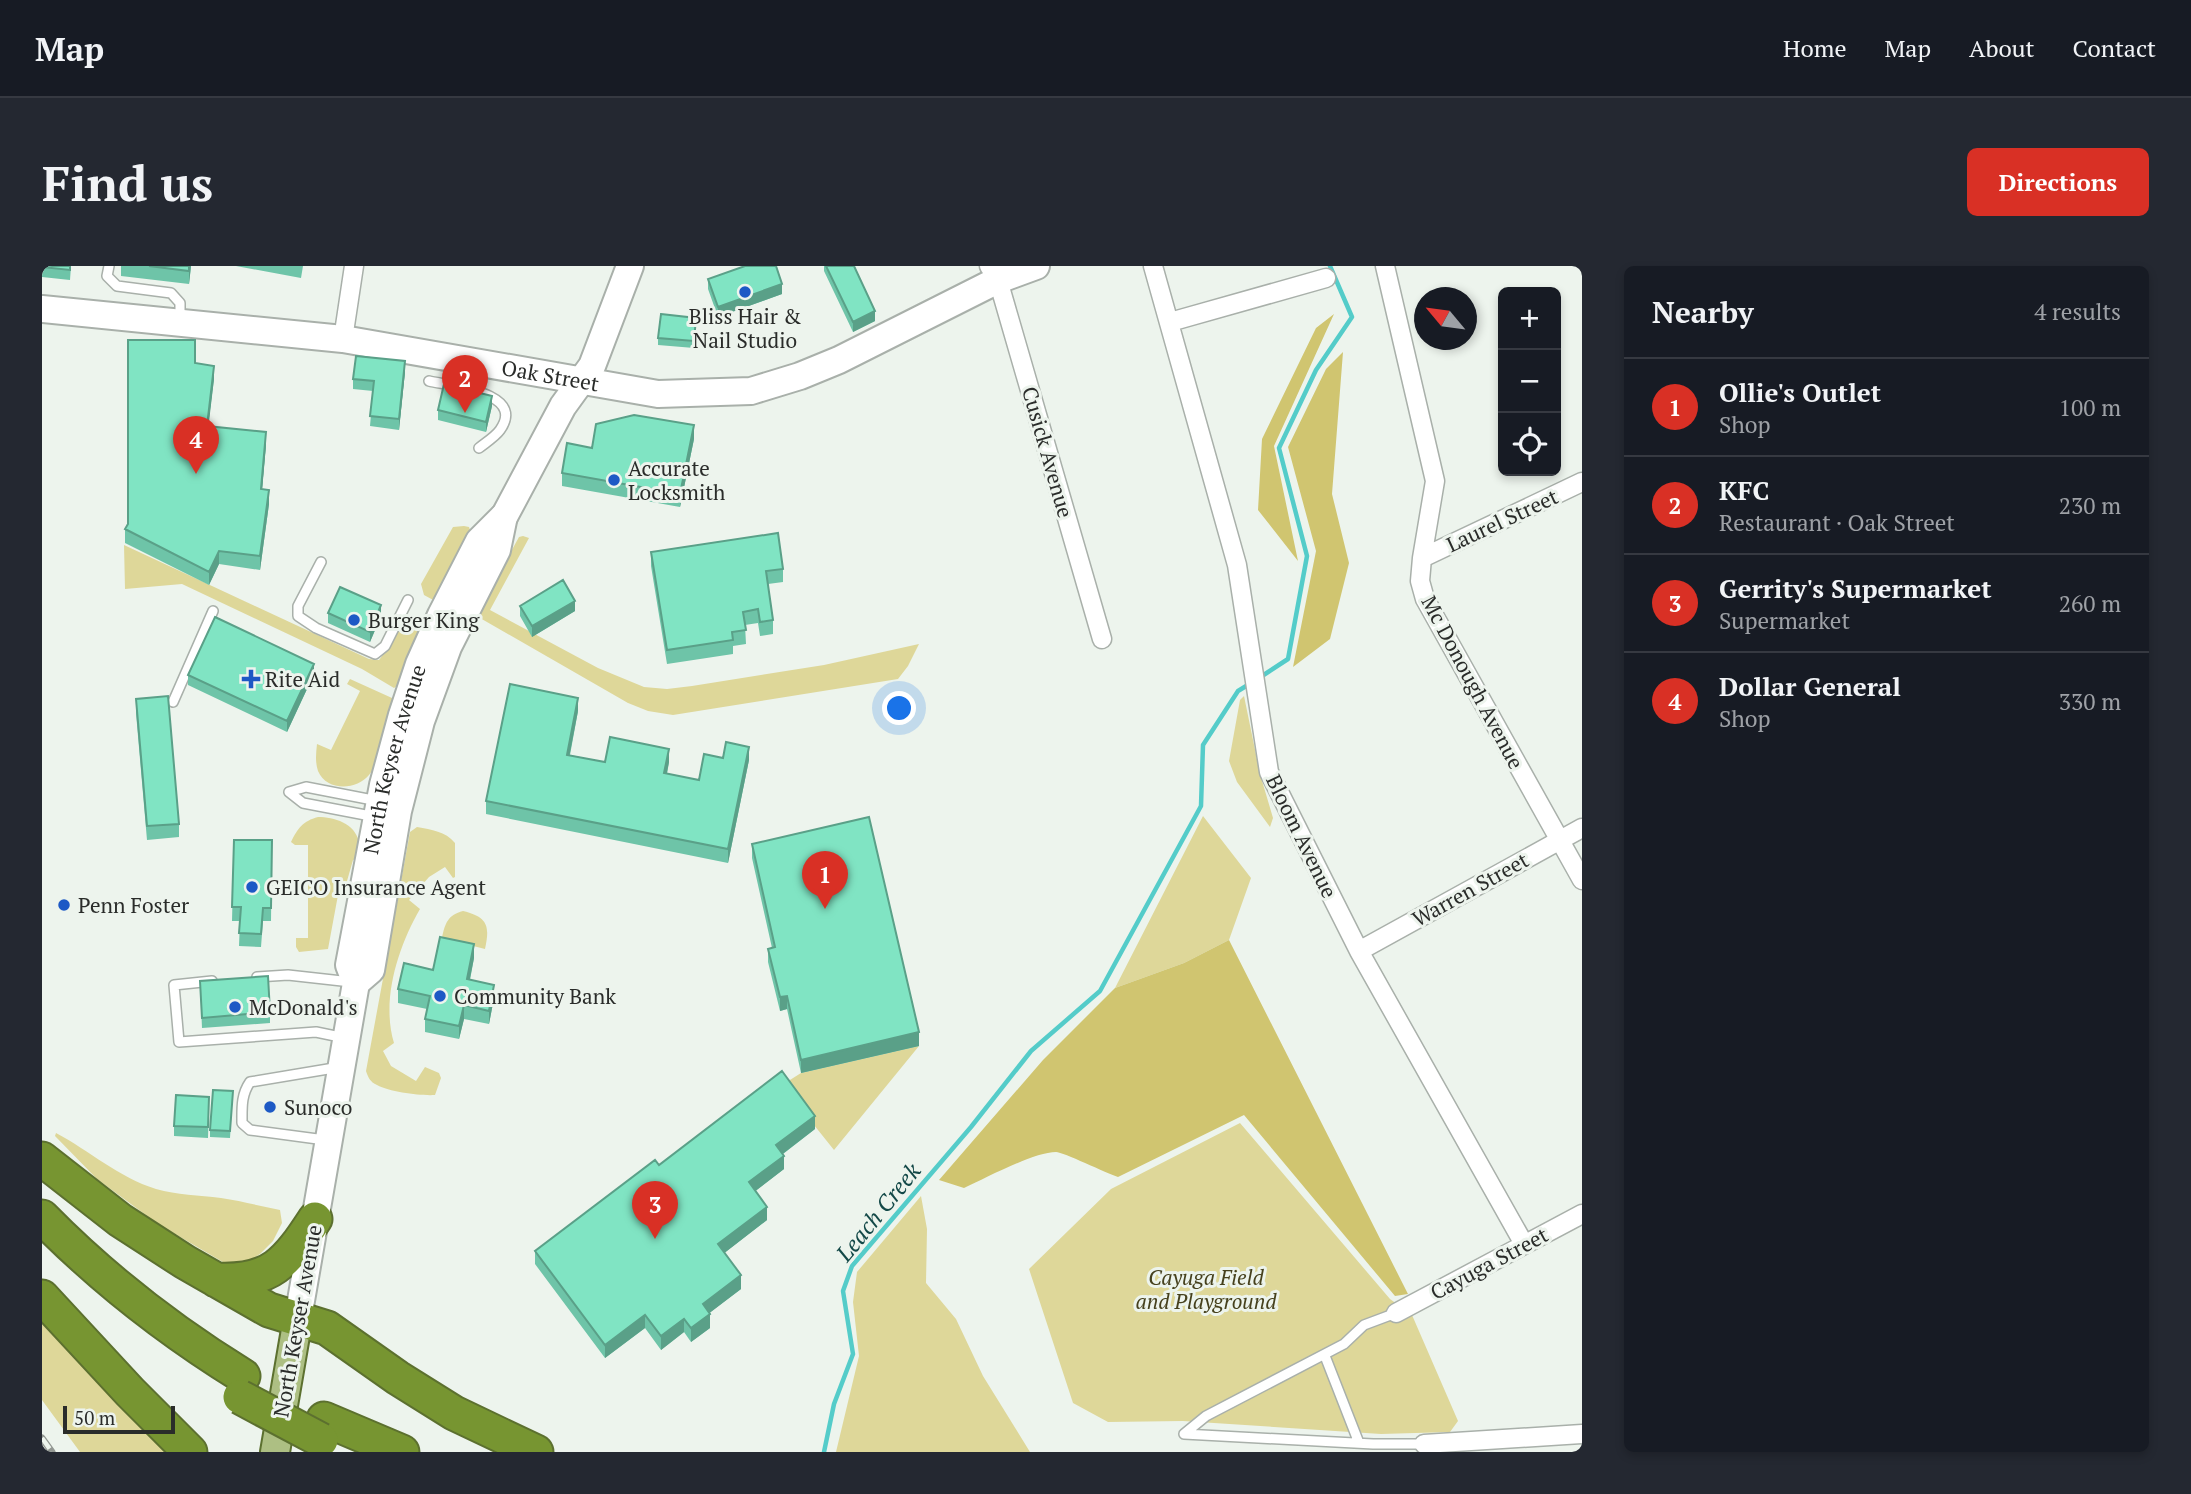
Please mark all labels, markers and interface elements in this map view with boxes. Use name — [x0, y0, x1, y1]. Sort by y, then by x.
text: Map — [35, 27, 104, 70]
text: Home — [1783, 32, 1847, 64]
text: Map — [1885, 32, 1931, 64]
text: About — [1969, 32, 2035, 64]
text: Contact — [2073, 32, 2156, 64]
button: Directions — [1967, 148, 2149, 216]
text: Find us — [42, 150, 213, 215]
marker: Bliss Hair & Nail Studio — [737, 284, 753, 300]
north arrow — [1414, 287, 1477, 350]
map controls — [1498, 287, 1561, 476]
button: + — [1498, 287, 1561, 350]
text: Nearby — [1652, 292, 1754, 332]
text: 4 results — [2034, 296, 2121, 327]
place label: Bliss Hair & Nail Studio — [689, 302, 801, 354]
button: − — [1498, 350, 1561, 413]
street label: Oak Street — [500, 353, 601, 397]
pin: 2 — [442, 355, 488, 413]
text: Ollie's Outlet — [1719, 375, 1881, 409]
street label: Cusick Avenue — [1016, 383, 1080, 521]
text: 1 — [1669, 392, 1682, 423]
text: 100 m — [2059, 392, 2121, 423]
text: Shop — [1719, 409, 1771, 440]
button: locate — [1498, 413, 1561, 476]
pin: 4 — [173, 416, 219, 474]
place label: Accurate Locksmith — [628, 454, 725, 506]
marker: Accurate Locksmith — [606, 472, 622, 488]
text: KFC — [1719, 473, 1769, 507]
street label: Laurel Street — [1442, 482, 1563, 558]
text: 2 — [1669, 490, 1682, 521]
text: 230 m — [2059, 490, 2121, 521]
text: Restaurant · Oak Street — [1719, 507, 1955, 538]
text: Gerrity's Supermarket — [1719, 571, 1992, 605]
text: 3 — [1669, 588, 1682, 619]
text: 260 m — [2059, 588, 2121, 619]
street label: Mc Donough Avenue — [1415, 590, 1531, 774]
text: Supermarket — [1719, 605, 1850, 636]
place label: Burger King — [368, 606, 480, 634]
marker: Burger King — [346, 612, 362, 628]
street label: North Keyser Avenue — [356, 661, 432, 856]
place label: Rite Aid — [265, 665, 340, 693]
text: Dollar General — [1719, 669, 1901, 703]
marker: Rite Aid — [243, 671, 259, 687]
text: 4 — [1669, 686, 1682, 717]
text: 330 m — [2059, 686, 2121, 717]
your location — [882, 691, 916, 725]
text: Shop — [1719, 703, 1771, 734]
street label: Bloom Avenue — [1260, 770, 1344, 902]
street label: Warren Street — [1407, 845, 1533, 933]
pin: 1 — [802, 851, 848, 909]
place label: GEICO Insurance Agent — [266, 873, 486, 901]
marker: GEICO Insurance Agent — [244, 879, 260, 895]
place label: Penn Foster — [78, 891, 189, 919]
marker: Penn Foster — [56, 897, 72, 913]
place label: Community Bank — [454, 982, 616, 1010]
marker: Community Bank — [432, 988, 448, 1004]
place label: McDonald's — [249, 993, 358, 1021]
marker: McDonald's — [227, 999, 243, 1015]
place label: Sunoco — [284, 1093, 352, 1121]
marker: Sunoco — [262, 1099, 278, 1115]
water label: Leach Creek — [828, 1155, 928, 1269]
pin: 3 — [632, 1181, 678, 1239]
street label: Cayuga Street — [1425, 1220, 1553, 1306]
street label: North Keyser Avenue — [266, 1223, 328, 1419]
park label: Cayuga Field and Playground — [1135, 1263, 1277, 1315]
scale bar — [63, 1403, 175, 1435]
text: 50 m — [74, 1405, 115, 1430]

